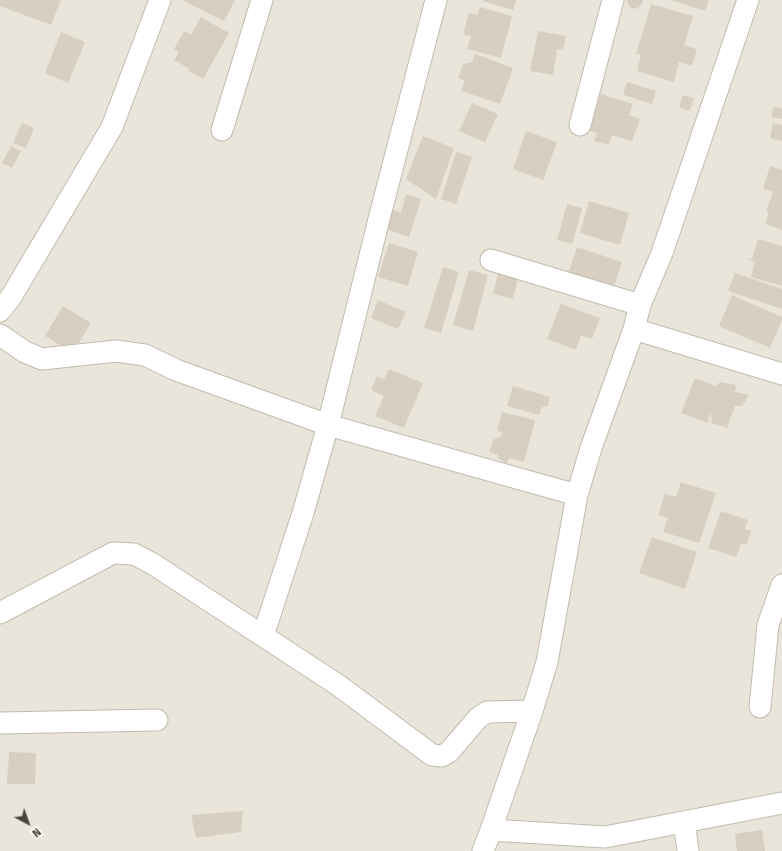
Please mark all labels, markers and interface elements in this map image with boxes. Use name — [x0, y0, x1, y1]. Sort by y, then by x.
north arrow — [8, 803, 48, 843]
text: N — [29, 825, 43, 840]

